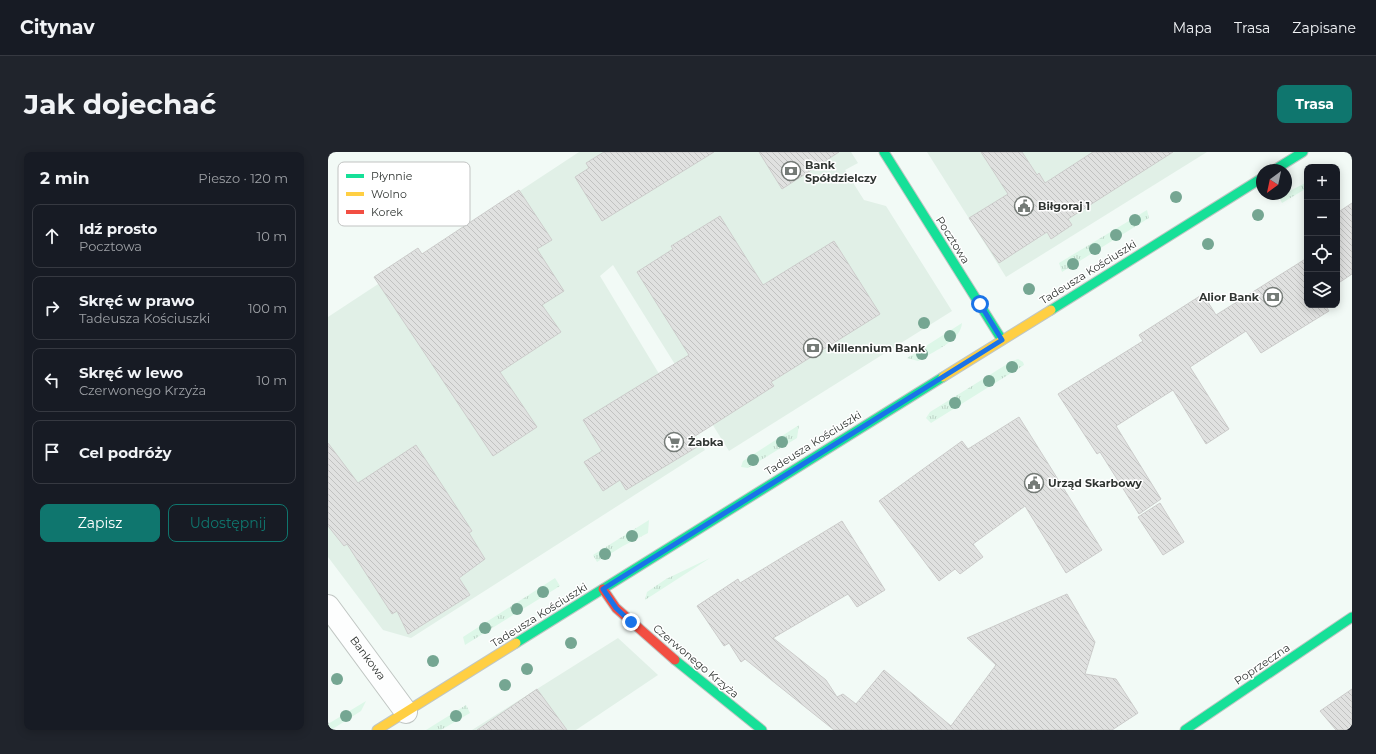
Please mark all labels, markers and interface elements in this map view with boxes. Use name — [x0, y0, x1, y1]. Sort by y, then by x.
text: Citynav — [20, 16, 95, 39]
text: Mapa — [1173, 19, 1212, 37]
text: Trasa — [1234, 19, 1270, 37]
text: Zapisane — [1292, 19, 1356, 37]
button: Trasa — [1277, 85, 1352, 123]
text: Jak dojechać — [24, 87, 216, 121]
place label: Bank Spółdzielczy — [805, 158, 877, 185]
bank icon: Bank Spółdzielczy — [780, 160, 802, 182]
legend — [338, 162, 470, 226]
north arrow — [1256, 164, 1292, 200]
map controls — [1304, 164, 1340, 308]
button: + — [1304, 164, 1340, 200]
text: 2 min — [40, 168, 90, 188]
text: Płynnie — [371, 169, 413, 183]
text: Pieszo · 120 m — [198, 170, 288, 186]
text: Wolno — [371, 187, 407, 201]
public building icon: Biłgoraj 1 — [1013, 195, 1035, 217]
place label: Biłgoraj 1 — [1038, 199, 1090, 213]
button: − — [1304, 200, 1340, 236]
text: Korek — [371, 205, 403, 219]
street label: Pocztowa — [933, 214, 973, 266]
text: Idź prosto — [79, 219, 157, 238]
icon: ahead — [41, 225, 63, 247]
text: 10 m — [257, 228, 287, 244]
button: locate — [1304, 236, 1340, 272]
street label: Tadeusza Kościuszki — [1037, 237, 1139, 307]
text: Pocztowa — [79, 238, 142, 254]
button: layers — [1304, 272, 1340, 308]
bank icon: Alior Bank — [1262, 286, 1284, 308]
place label: Alior Bank — [1198, 290, 1260, 304]
text: Skręć w prawo — [79, 291, 195, 310]
route start — [971, 295, 989, 313]
icon: right — [41, 297, 63, 319]
text: 100 m — [248, 300, 287, 316]
text: Tadeusza Kościuszki — [79, 310, 210, 326]
bank icon: Millennium Bank — [802, 337, 824, 359]
place label: Millennium Bank — [827, 341, 926, 355]
text: Skręć w lewo — [79, 363, 183, 382]
icon: left — [41, 369, 63, 391]
text: 10 m — [257, 372, 287, 388]
text: Czerwonego Krzyża — [79, 382, 206, 398]
street label: Tadeusza Kościuszki — [762, 408, 864, 478]
supermarket icon: Żabka — [663, 431, 685, 453]
place label: Żabka — [688, 435, 724, 449]
icon: arrive — [41, 441, 63, 463]
text: Cel podróży — [79, 443, 171, 462]
public building icon: Urząd Skarbowy — [1023, 472, 1045, 494]
place label: Urząd Skarbowy — [1048, 476, 1142, 490]
button: Zapisz — [40, 504, 160, 542]
button: Udostępnij — [168, 504, 288, 542]
street label: Tadeusza Kościuszki — [488, 580, 590, 650]
route end — [622, 613, 640, 631]
street label: Czerwonego Krzyża — [650, 621, 742, 701]
street label: Bankowa — [347, 633, 389, 683]
street label: Poprzeczna — [1231, 640, 1293, 688]

